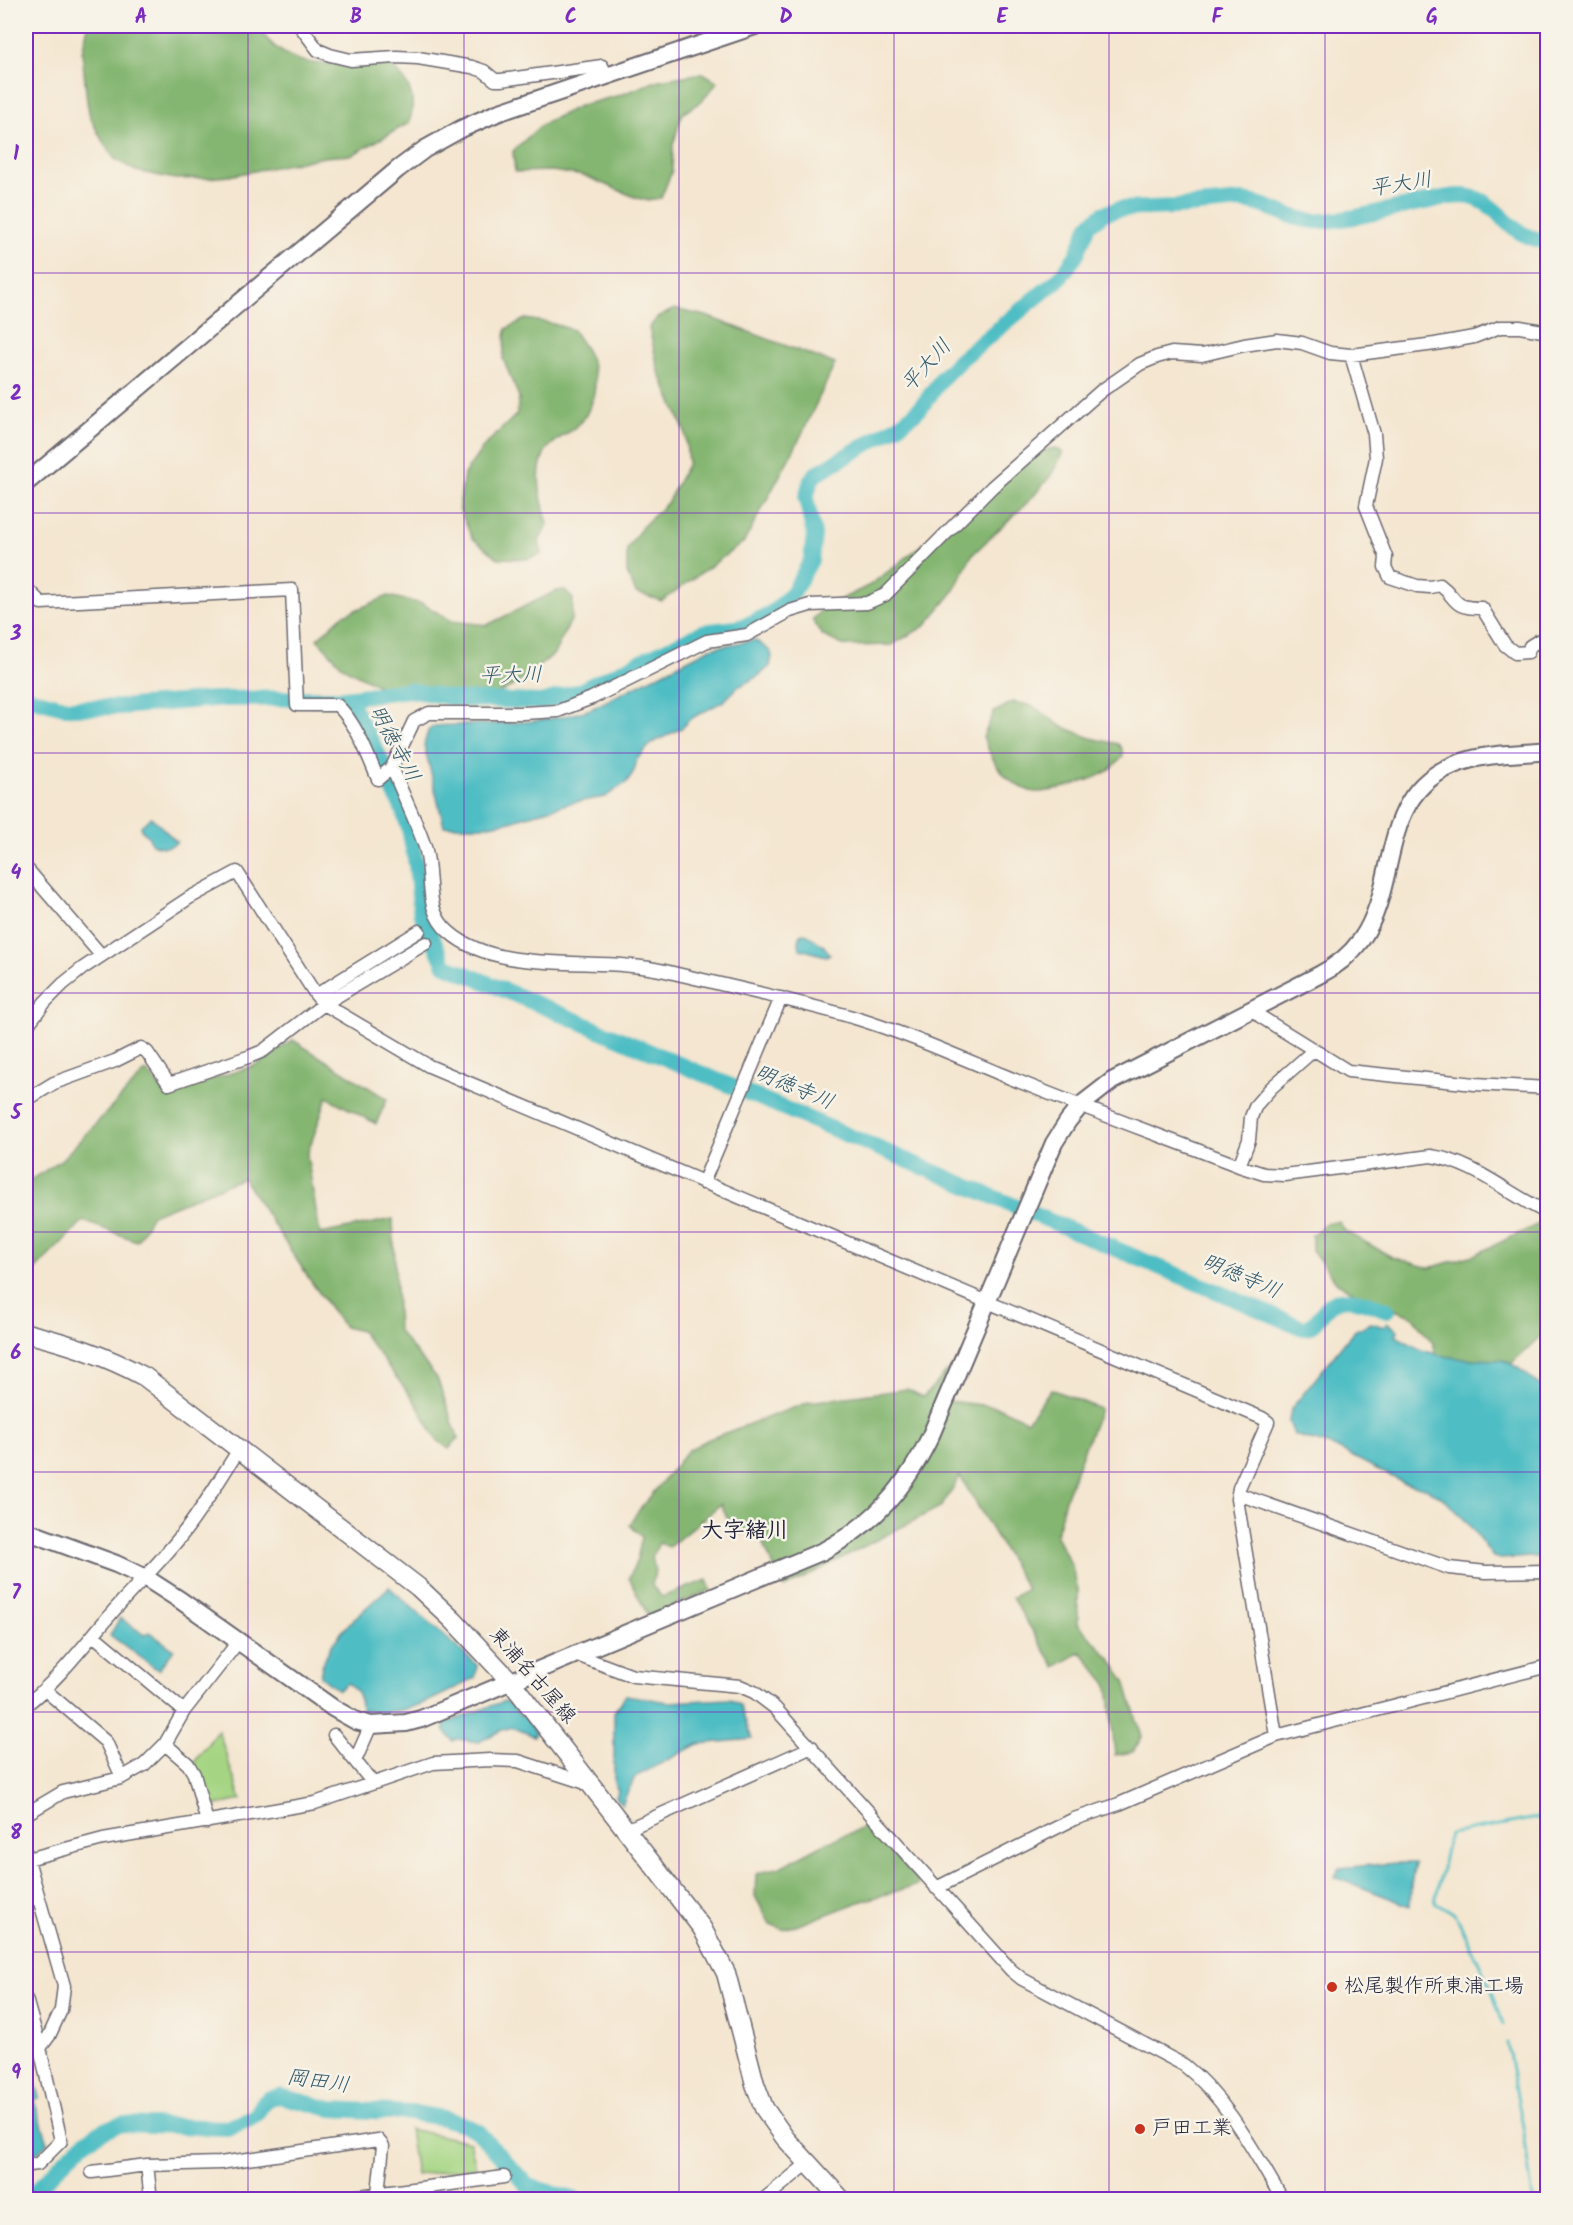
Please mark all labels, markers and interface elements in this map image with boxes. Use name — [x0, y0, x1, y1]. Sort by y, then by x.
text: A — [135, 2, 147, 34]
text: B — [350, 2, 362, 34]
text: C — [565, 2, 577, 34]
text: D — [779, 2, 793, 34]
text: E — [996, 2, 1008, 34]
text: F — [1212, 2, 1224, 34]
text: G — [1426, 2, 1438, 34]
text: 1 — [13, 139, 19, 171]
water label: 平大川 — [1367, 164, 1435, 206]
water label: 平大川 — [894, 332, 960, 400]
text: 2 — [10, 379, 22, 411]
text: 3 — [10, 619, 22, 651]
water label: 平大川 — [479, 659, 543, 693]
water label: 明徳寺川 — [360, 699, 428, 789]
text: 4 — [11, 858, 22, 890]
water label: 明徳寺川 — [749, 1056, 839, 1120]
text: 5 — [10, 1098, 23, 1130]
water label: 明徳寺川 — [1196, 1245, 1286, 1309]
text: 6 — [11, 1338, 22, 1370]
district label: 大字緒川 — [701, 1514, 789, 1549]
text: 7 — [11, 1578, 21, 1610]
street label: 東浦名古屋線 — [481, 1620, 583, 1732]
text: 8 — [10, 1818, 22, 1850]
place label: 松尾製作所東浦工場 — [1344, 1971, 1524, 2003]
marker: 松尾製作所東浦工場 — [1325, 1980, 1339, 1994]
text: 9 — [11, 2058, 21, 2090]
water label: 岡田川 — [285, 2061, 351, 2103]
place label: 戸田工業 — [1152, 2113, 1232, 2145]
marker: 戸田工業 — [1133, 2122, 1147, 2136]

